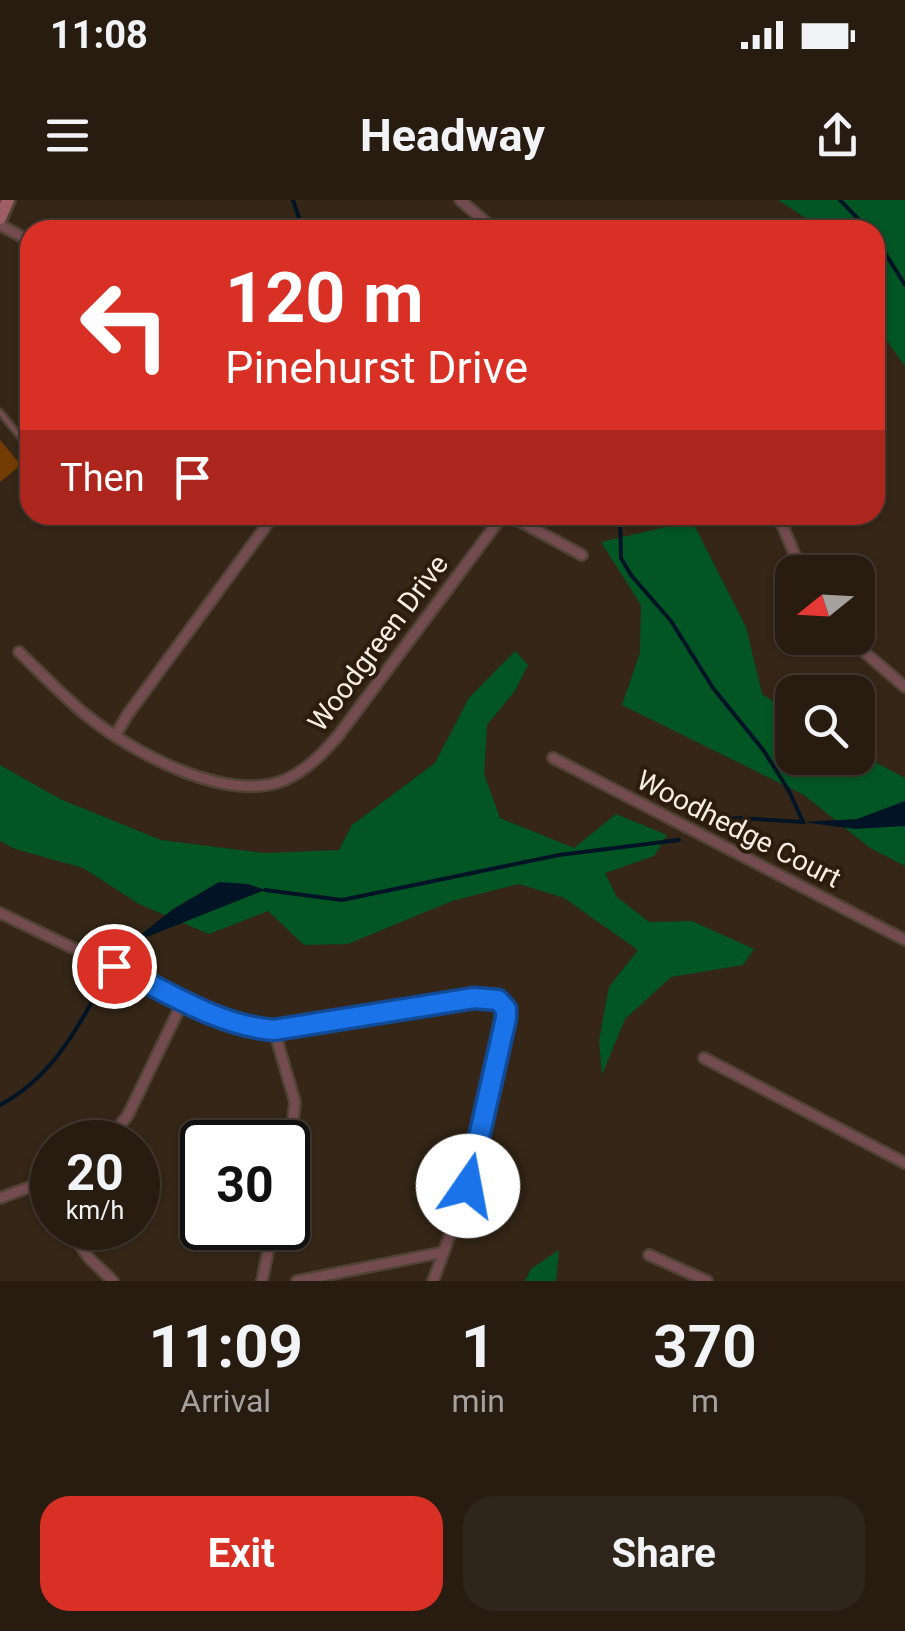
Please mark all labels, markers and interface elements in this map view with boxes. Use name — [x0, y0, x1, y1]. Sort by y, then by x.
text: 11:08 — [50, 13, 148, 57]
icon: menu — [40, 108, 95, 163]
icon: share — [810, 108, 865, 163]
text: Headway — [360, 109, 545, 162]
text: 120 m — [225, 257, 424, 339]
icon: left — [60, 260, 190, 390]
text: Pinehurst Drive — [225, 341, 528, 394]
icon: arrive — [165, 450, 220, 505]
text: Then — [60, 456, 145, 500]
street label: Woodgreen Drive — [301, 548, 455, 738]
north arrow — [775, 555, 875, 655]
map controls — [775, 555, 875, 775]
button: search — [775, 675, 875, 775]
street label: Woodhedge Court — [631, 763, 847, 895]
pin — [72, 924, 157, 1009]
icon: arrive — [87, 939, 142, 994]
speed limit sign: 30 — [180, 1120, 310, 1250]
position arrow — [416, 1134, 520, 1238]
text: 20 — [66, 1144, 124, 1202]
text: km/h — [66, 1196, 124, 1225]
text: 11:09 — [148, 1311, 303, 1382]
text: 1 — [461, 1311, 495, 1382]
text: 370 — [653, 1311, 757, 1382]
text: Arrival — [180, 1382, 271, 1420]
text: min — [451, 1382, 505, 1420]
text: m — [691, 1382, 719, 1420]
button: Exit — [40, 1496, 443, 1611]
button: Share — [463, 1496, 865, 1611]

